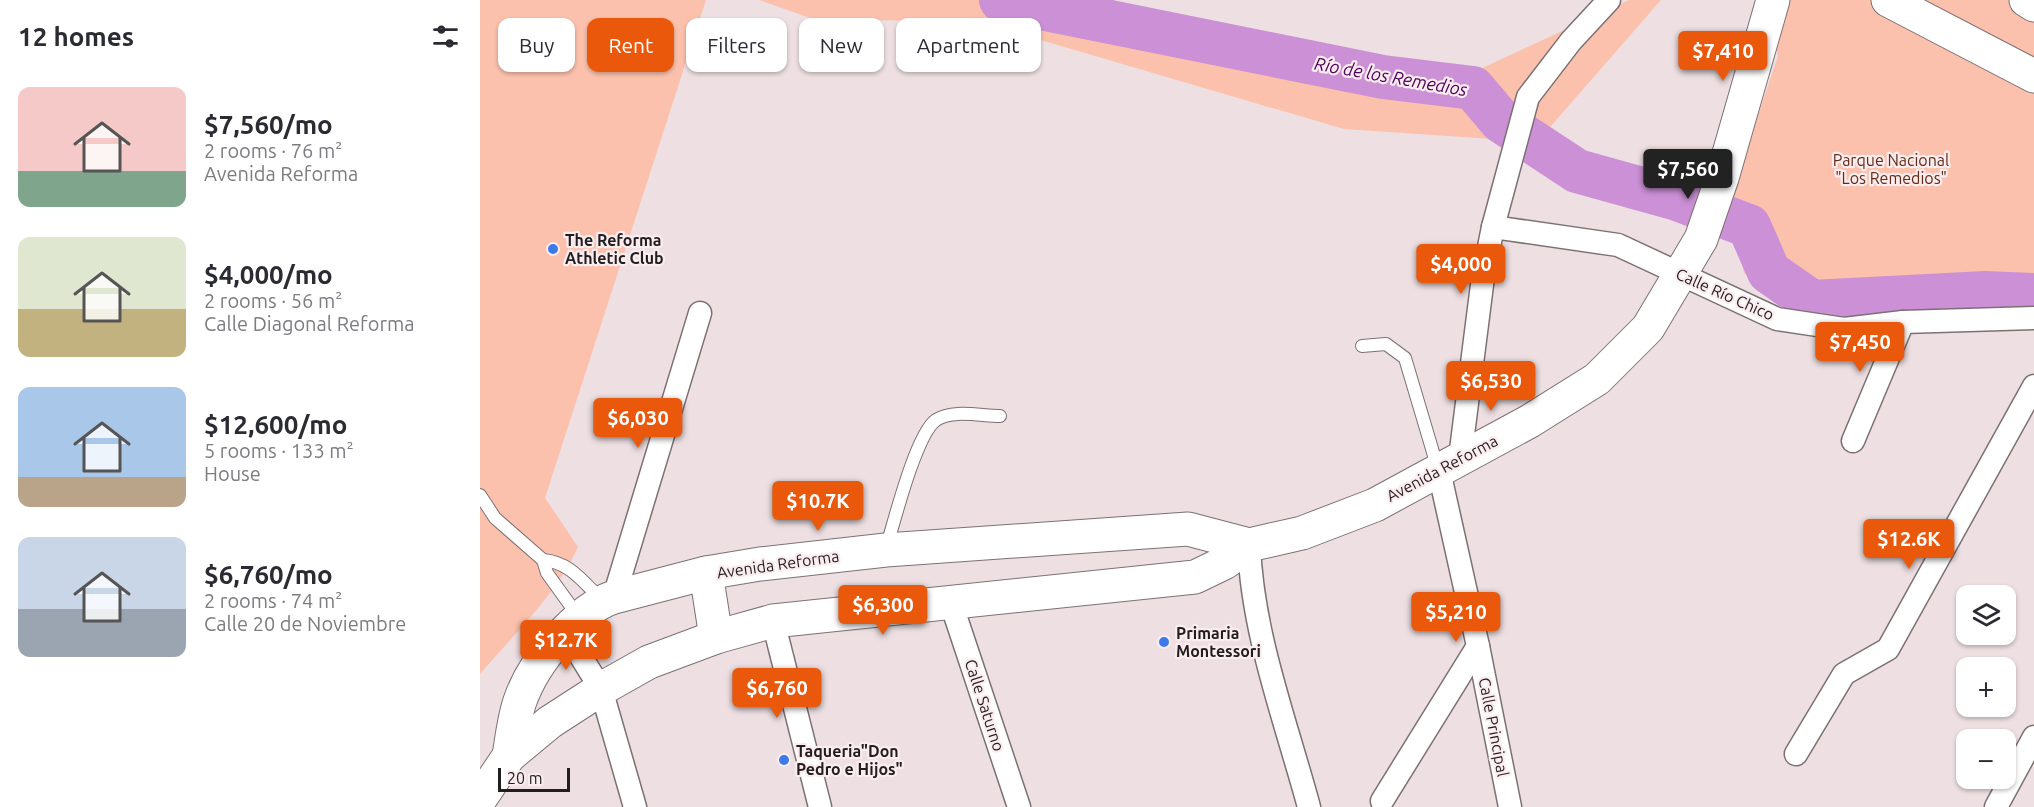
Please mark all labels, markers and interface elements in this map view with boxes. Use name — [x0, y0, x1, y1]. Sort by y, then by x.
chip: Buy — [498, 18, 575, 72]
chip: Rent — [587, 18, 674, 72]
chip: Filters — [686, 18, 787, 72]
chip: New — [799, 18, 884, 72]
chip: Apartment — [896, 18, 1041, 72]
icon: filters — [429, 20, 462, 53]
text: 12 homes — [18, 22, 134, 51]
pin: $7,410 — [1674, 31, 1772, 82]
text: $7,410 — [1692, 39, 1754, 62]
water label: Río de los Remedios — [1313, 53, 1469, 99]
text: $7,560/mo — [204, 110, 333, 139]
icon: home — [66, 111, 138, 183]
text: 2 rooms · 76 m² — [204, 139, 342, 162]
pin: $7,560 — [1639, 149, 1737, 200]
park label: Parque Nacional "Los Remedios" — [1833, 151, 1949, 187]
text: $7,560 — [1657, 157, 1719, 180]
text: Avenida Reforma — [204, 162, 358, 185]
place label: The Reforma Athletic Club — [565, 231, 664, 267]
marker: The Reforma Athletic Club — [546, 242, 560, 256]
pin: $4,000 — [1412, 244, 1510, 295]
text: $4,000 — [1430, 252, 1492, 275]
text: $4,000/mo — [204, 260, 333, 289]
icon: home — [66, 261, 138, 333]
street label: Calle Río Chico — [1673, 264, 1777, 324]
text: 2 rooms · 56 m² — [204, 289, 342, 312]
text: Calle Diagonal Reforma — [204, 312, 415, 335]
pin: $7,450 — [1811, 322, 1909, 373]
text: $7,450 — [1829, 330, 1891, 353]
pin: $6,530 — [1442, 361, 1540, 412]
text: $6,530 — [1460, 369, 1522, 392]
pin: $6,030 — [589, 398, 687, 449]
text: $6,030 — [607, 406, 669, 429]
text: $12,600/mo — [204, 410, 347, 439]
icon: home — [66, 411, 138, 483]
street label: Avenida Reforma — [1383, 431, 1501, 505]
text: 5 rooms · 133 m² — [204, 439, 354, 462]
text: House — [204, 462, 261, 485]
pin: $10.7K — [769, 481, 867, 532]
text: $10.7K — [786, 489, 850, 512]
pin: $12.6K — [1860, 519, 1958, 570]
text: $12.6K — [1877, 527, 1941, 550]
street label: Avenida Reforma — [716, 547, 840, 581]
text: $6,760/mo — [204, 560, 333, 589]
icon: home — [66, 561, 138, 633]
pin: $6,300 — [834, 585, 932, 636]
map controls — [1956, 585, 2016, 789]
button: layers — [1956, 585, 2016, 645]
text: 2 rooms · 74 m² — [204, 589, 342, 612]
pin: $5,210 — [1407, 592, 1505, 643]
text: $6,300 — [852, 593, 914, 616]
text: $5,210 — [1425, 600, 1487, 623]
text: Calle 20 de Noviembre — [204, 612, 406, 635]
pin: $12.7K — [517, 620, 615, 671]
place label: Primaria Montessori — [1176, 624, 1261, 660]
text: $12.7K — [534, 628, 598, 651]
marker: Primaria Montessori — [1157, 635, 1171, 649]
street label: Calle Saturno — [962, 657, 1008, 753]
button: + — [1956, 657, 2016, 717]
pin: $6,760 — [728, 668, 826, 719]
text: $6,760 — [746, 676, 808, 699]
street label: Calle Principal — [1476, 676, 1512, 778]
button: − — [1956, 729, 2016, 789]
place label: Taqueria"Don Pedro e Hijos" — [796, 742, 903, 778]
marker: Taqueria"Don Pedro e Hijos" — [777, 753, 791, 767]
scale bar — [498, 765, 570, 792]
text: 20 m — [507, 769, 543, 787]

